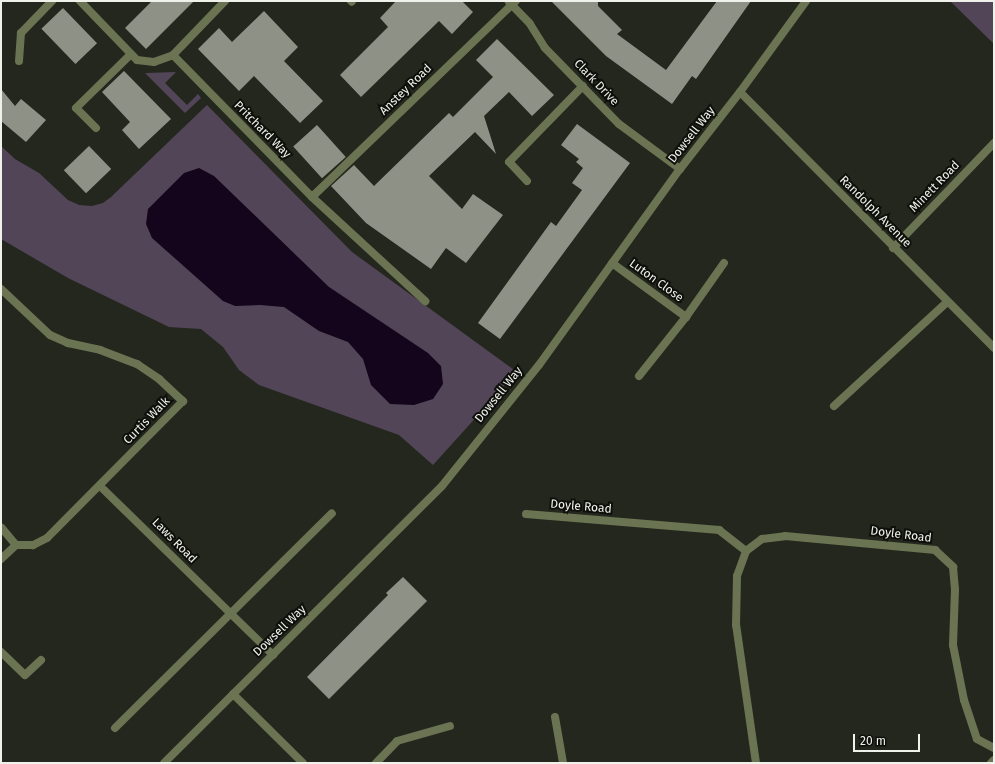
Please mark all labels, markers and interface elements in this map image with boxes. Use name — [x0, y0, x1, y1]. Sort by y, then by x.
street label: Clark Drive — [570, 57, 622, 109]
street label: Anstey Road — [377, 62, 435, 118]
street label: Pritchard Way — [231, 99, 293, 161]
street label: Dowsell Way — [666, 104, 718, 166]
street label: Minett Road — [907, 158, 963, 216]
street label: Randolph Avenue — [836, 173, 914, 251]
street label: Luton Close — [626, 257, 686, 305]
street label: Dowsell Way — [472, 364, 526, 426]
street label: Curtis Walk — [121, 394, 173, 448]
street label: Doyle Road — [550, 497, 612, 517]
street label: Laws Road — [149, 516, 199, 566]
street label: Doyle Road — [870, 524, 932, 546]
street label: Dowsell Way — [251, 602, 309, 660]
scale bar — [855, 726, 922, 752]
text: 20 m — [860, 734, 886, 748]

